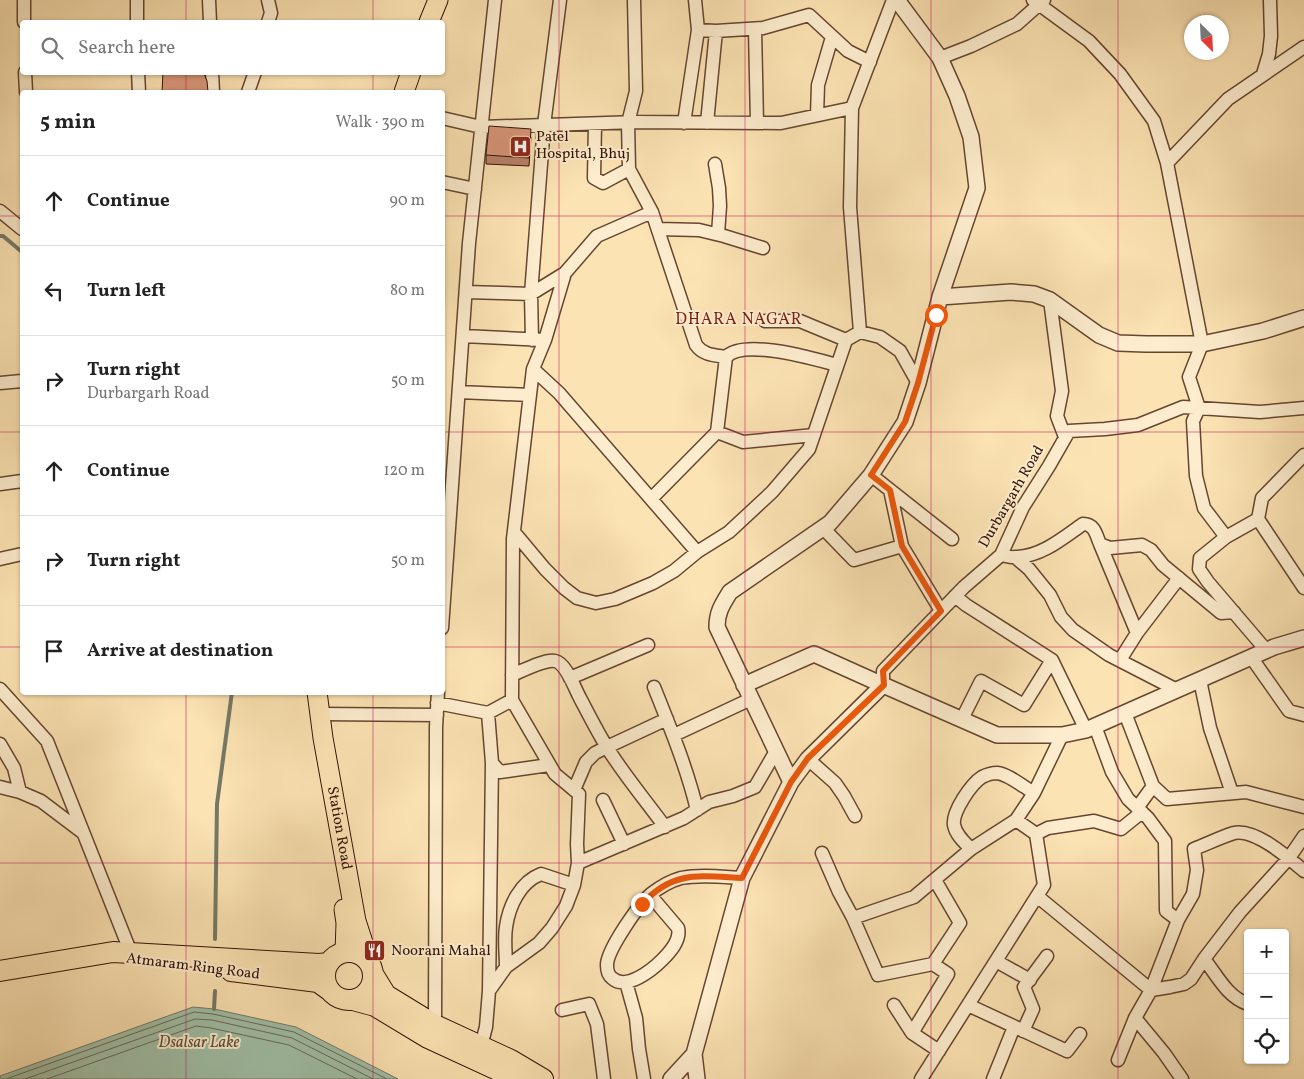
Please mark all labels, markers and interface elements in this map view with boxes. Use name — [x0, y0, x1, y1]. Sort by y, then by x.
north arrow — [1184, 15, 1229, 60]
search box — [20, 20, 445, 75]
icon: search — [38, 34, 66, 62]
text: Search here — [78, 35, 175, 61]
text: 5 min — [40, 108, 96, 137]
text: Walk · 390 m — [336, 112, 425, 134]
place label: Patel Hospital, Bhuj — [536, 127, 630, 165]
hospital icon: Patel Hospital, Bhuj — [508, 134, 532, 158]
icon: ahead — [40, 187, 68, 215]
text: Continue — [87, 188, 170, 214]
text: 90 m — [389, 190, 425, 212]
icon: left — [40, 277, 68, 305]
text: Turn left — [87, 278, 166, 304]
text: 80 m — [390, 280, 425, 302]
route start — [925, 304, 948, 327]
district label: DHARA NAGAR — [675, 309, 803, 331]
text: Turn right — [87, 357, 180, 383]
icon: right — [40, 367, 68, 395]
text: 50 m — [391, 370, 425, 392]
text: Durbargarh Road — [87, 383, 210, 405]
street label: Durbargarh Road — [974, 442, 1050, 552]
icon: ahead — [40, 457, 68, 485]
text: Continue — [87, 458, 170, 484]
text: 120 m — [383, 460, 425, 482]
icon: right — [40, 547, 68, 575]
text: Turn right — [87, 548, 180, 574]
text: 50 m — [391, 550, 425, 572]
icon: arrive — [40, 637, 68, 665]
text: Arrive at destination — [87, 638, 273, 664]
street label: Station Road — [321, 785, 357, 872]
route end — [631, 893, 654, 916]
map controls — [1244, 929, 1289, 1064]
button: + — [1244, 929, 1289, 974]
restaurant icon: Noorani Mahal — [363, 939, 387, 963]
place label: Noorani Mahal — [391, 941, 491, 962]
street label: Atmaram Ring Road — [125, 948, 261, 986]
button: − — [1244, 974, 1289, 1019]
button: locate — [1244, 1019, 1289, 1064]
water label: Dsalsar Lake — [159, 1032, 240, 1054]

